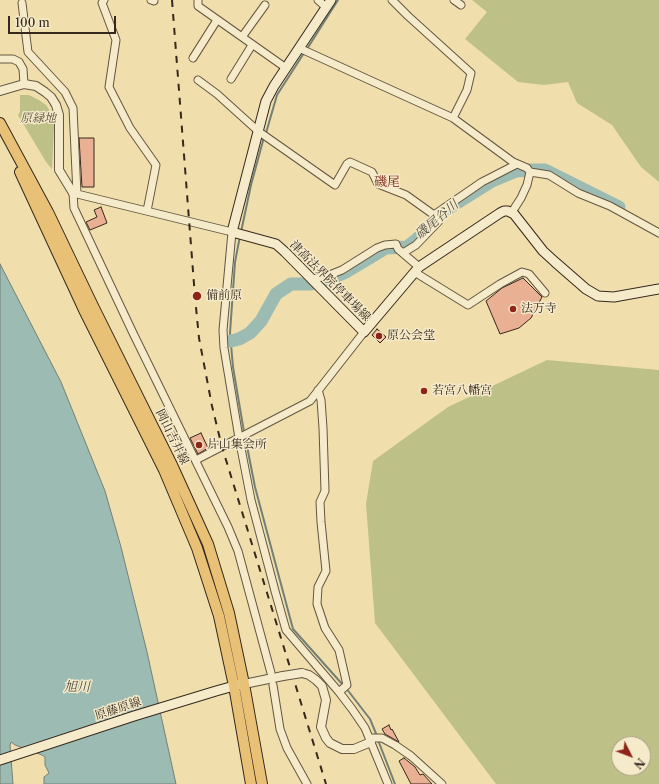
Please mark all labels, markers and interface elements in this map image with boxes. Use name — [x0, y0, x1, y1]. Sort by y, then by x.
scale bar — [10, 8, 118, 34]
text: 100 m — [15, 15, 50, 30]
park label: 原緑地 — [20, 112, 56, 126]
district label: 磯尾 — [374, 174, 400, 190]
water label: 磯尾谷川 — [412, 197, 462, 243]
street label: 津高法界院停車場線 — [287, 238, 373, 324]
place label: 備前原 — [206, 289, 242, 303]
marker: 備前原 — [191, 290, 203, 302]
place label: 法万寺 — [521, 302, 557, 316]
marker: 法万寺 — [508, 304, 518, 314]
place label: 原公会堂 — [387, 329, 435, 343]
marker: 原公会堂 — [374, 331, 384, 341]
place label: 若宮八幡宮 — [432, 384, 492, 398]
marker: 若宮八幡宮 — [419, 386, 429, 396]
street label: 岡山吉井線 — [152, 407, 192, 467]
place label: 片山集会所 — [207, 438, 267, 452]
marker: 片山集会所 — [194, 440, 204, 450]
water label: 旭川 — [64, 679, 90, 695]
street label: 原藤原線 — [93, 695, 143, 723]
north arrow — [611, 736, 651, 776]
text: N — [631, 755, 648, 772]

